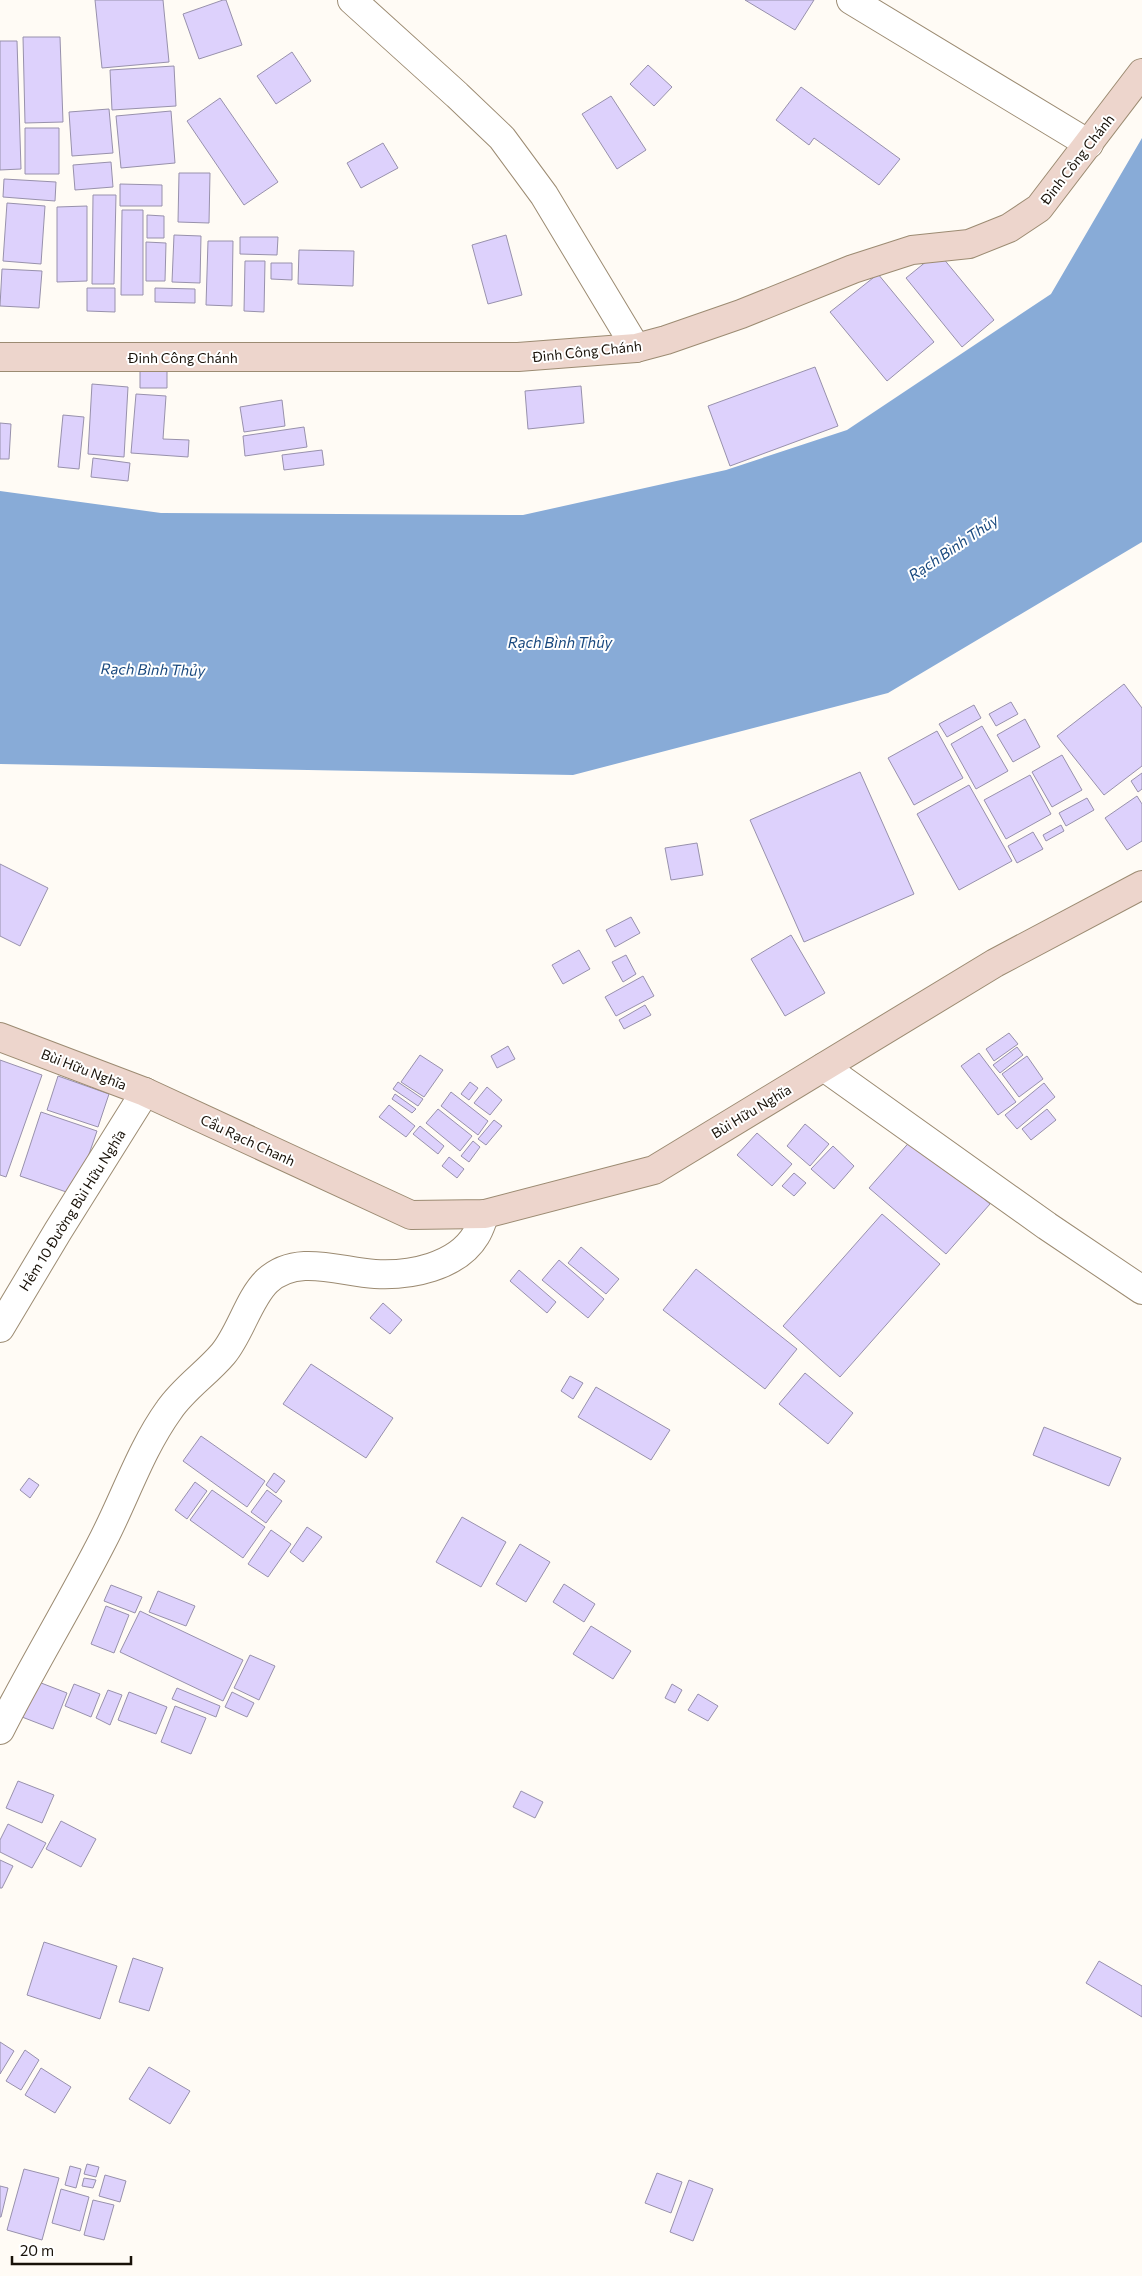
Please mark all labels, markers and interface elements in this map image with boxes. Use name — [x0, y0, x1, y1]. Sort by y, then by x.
street label: Đinh Công Chánh — [1036, 111, 1117, 208]
street label: Đinh Công Chánh — [531, 337, 642, 365]
street label: Đinh Công Chánh — [127, 349, 238, 366]
water label: Rạch Bình Thủy — [905, 510, 1002, 584]
water label: Rạch Bình Thủy — [508, 633, 614, 651]
water label: Rạch Bình Thủy — [101, 659, 207, 679]
street label: Bùi Hữu Nghĩa — [39, 1045, 129, 1093]
street label: Bùi Hữu Nghĩa — [708, 1081, 794, 1141]
street label: Cầu Rạch Chanh — [198, 1111, 298, 1169]
street label: Hẻm 10 Đường Bùi Hữu Nghĩa — [15, 1126, 129, 1294]
scale bar — [12, 2234, 131, 2266]
text: 20 m — [20, 2241, 54, 2259]

